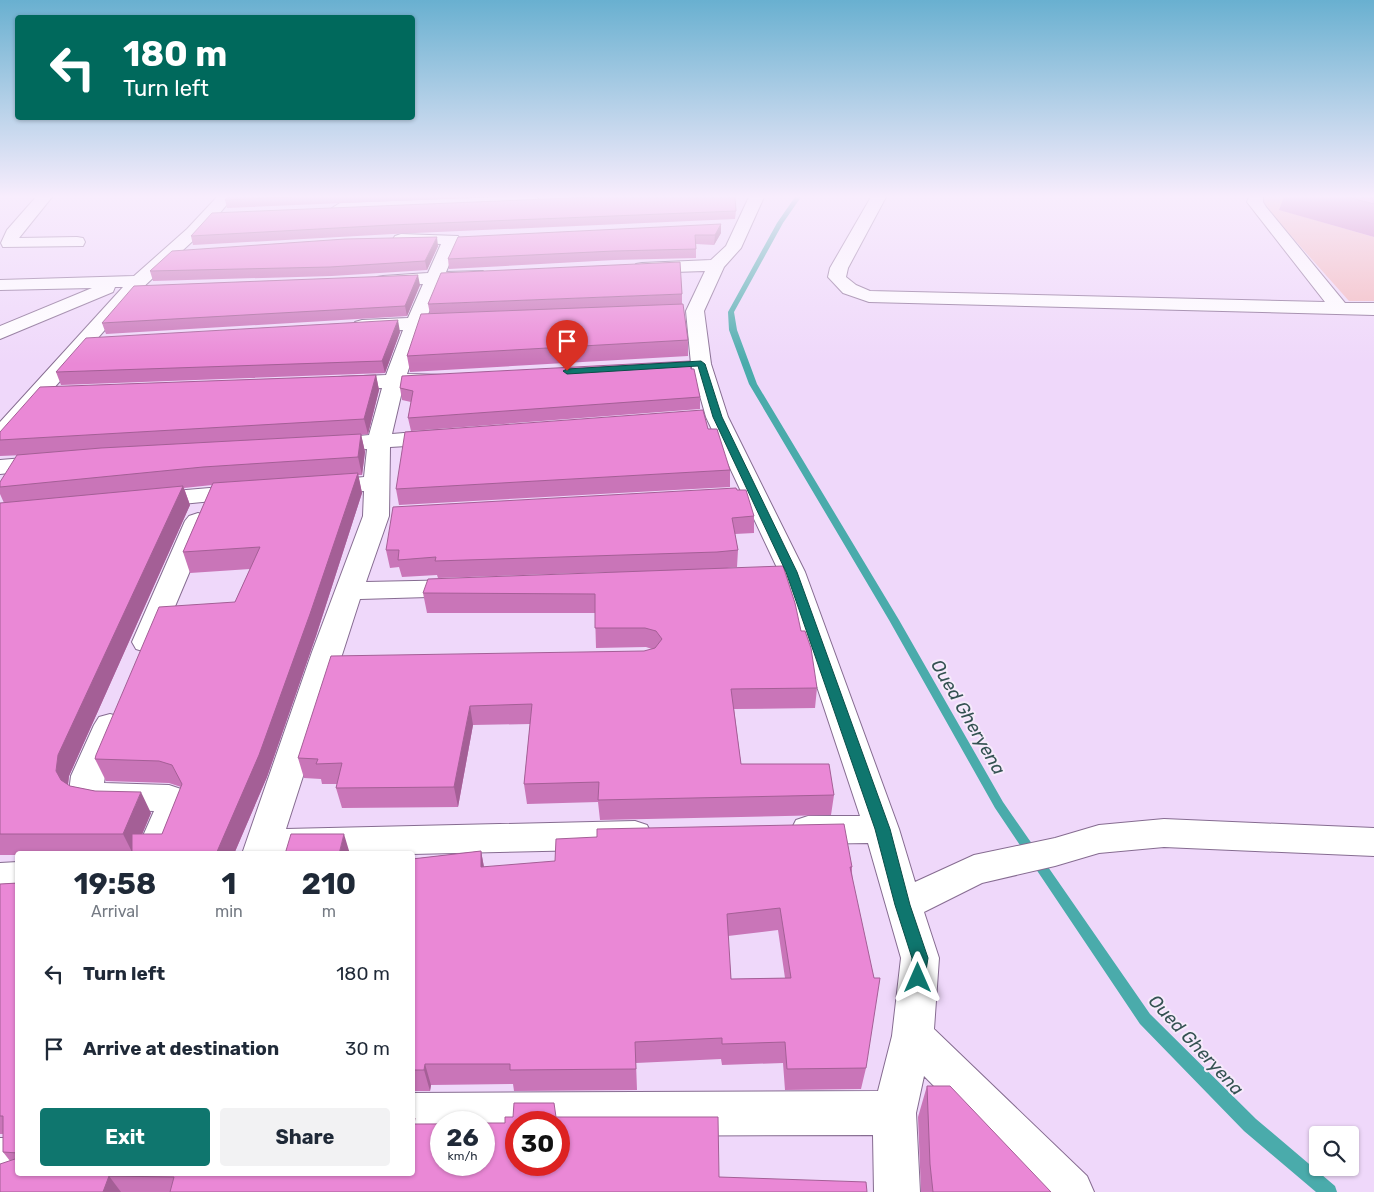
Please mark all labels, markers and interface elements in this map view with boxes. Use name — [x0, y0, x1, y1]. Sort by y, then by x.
text: 180 m — [123, 33, 227, 75]
icon: left — [40, 35, 105, 100]
text: Turn left — [123, 75, 209, 102]
pin — [546, 320, 588, 371]
icon: arrive — [553, 327, 581, 355]
water label: Oued Gheryena — [926, 655, 1010, 779]
text: 19:58 — [74, 866, 156, 902]
text: 1 — [221, 866, 236, 902]
text: 210 — [301, 866, 356, 902]
text: Arrival — [91, 902, 139, 921]
text: min — [215, 902, 243, 921]
text: m — [322, 902, 336, 921]
position arrow — [891, 951, 943, 1003]
icon: left — [40, 960, 68, 988]
text: Turn left — [83, 962, 165, 985]
text: 180 m — [336, 962, 390, 985]
water label: Oued Gheryena — [1144, 990, 1249, 1100]
icon: arrive — [40, 1035, 68, 1063]
text: Arrive at destination — [83, 1037, 279, 1060]
text: 30 m — [345, 1037, 390, 1060]
button: Exit — [40, 1108, 210, 1166]
button: Share — [220, 1108, 390, 1166]
speed limit sign: 30 — [505, 1111, 570, 1176]
text: 26 — [446, 1123, 479, 1152]
map controls — [1309, 1126, 1359, 1176]
button: search — [1309, 1126, 1359, 1176]
text: km/h — [448, 1149, 477, 1163]

